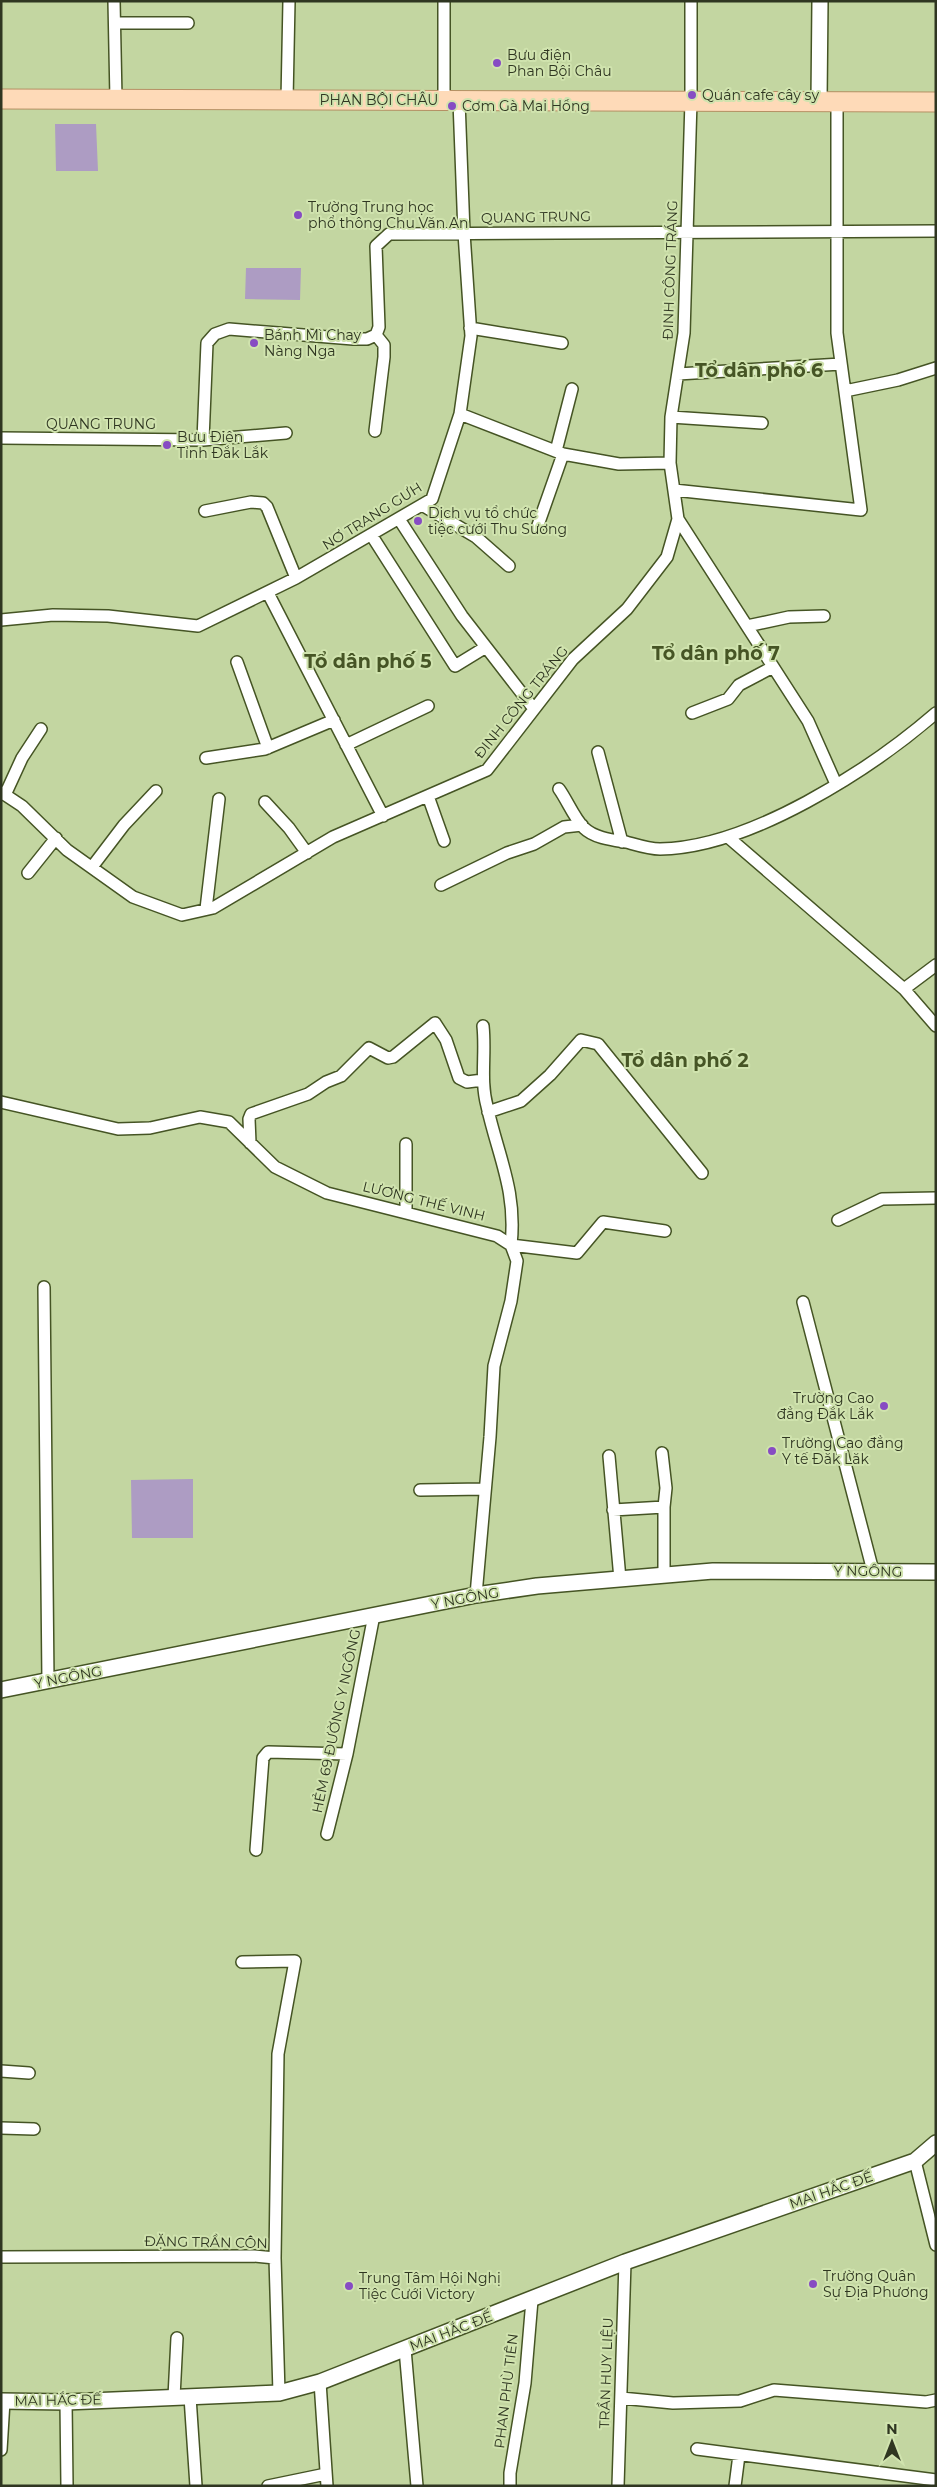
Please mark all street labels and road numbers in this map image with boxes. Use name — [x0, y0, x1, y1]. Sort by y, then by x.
street label: PHAN BỘI CHÂU — [320, 91, 438, 109]
street label: ĐINH CÔNG TRÁNG — [659, 200, 681, 340]
street label: QUANG TRUNG — [481, 207, 591, 227]
street label: QUANG TRUNG — [46, 415, 156, 433]
street label: NƠ TRANG GƯH — [319, 478, 425, 554]
street label: ĐINH CÔNG TRÁNG — [470, 642, 572, 762]
street label: LƯƠNG THẾ VINH — [361, 1176, 487, 1225]
street label: Y NGÔNG — [833, 1561, 903, 1581]
street label: Y NGÔNG — [430, 1583, 500, 1613]
street label: HẺM 69 ĐƯỜNG Y NGÔNG — [308, 1627, 364, 1815]
street label: Y NGÔNG — [33, 1662, 103, 1692]
street label: MAI HẮC ĐẾ — [787, 2166, 876, 2213]
street label: ĐẶNG TRẦN CÔN — [144, 2231, 268, 2252]
street label: MAI HẮC ĐẾ — [407, 2306, 496, 2355]
street label: TRẦN HUY LIỆU — [594, 2317, 617, 2429]
street label: PHAN PHÙ TIÊN — [490, 2333, 522, 2449]
street label: MAI HẮC ĐẾ — [14, 2389, 102, 2410]

